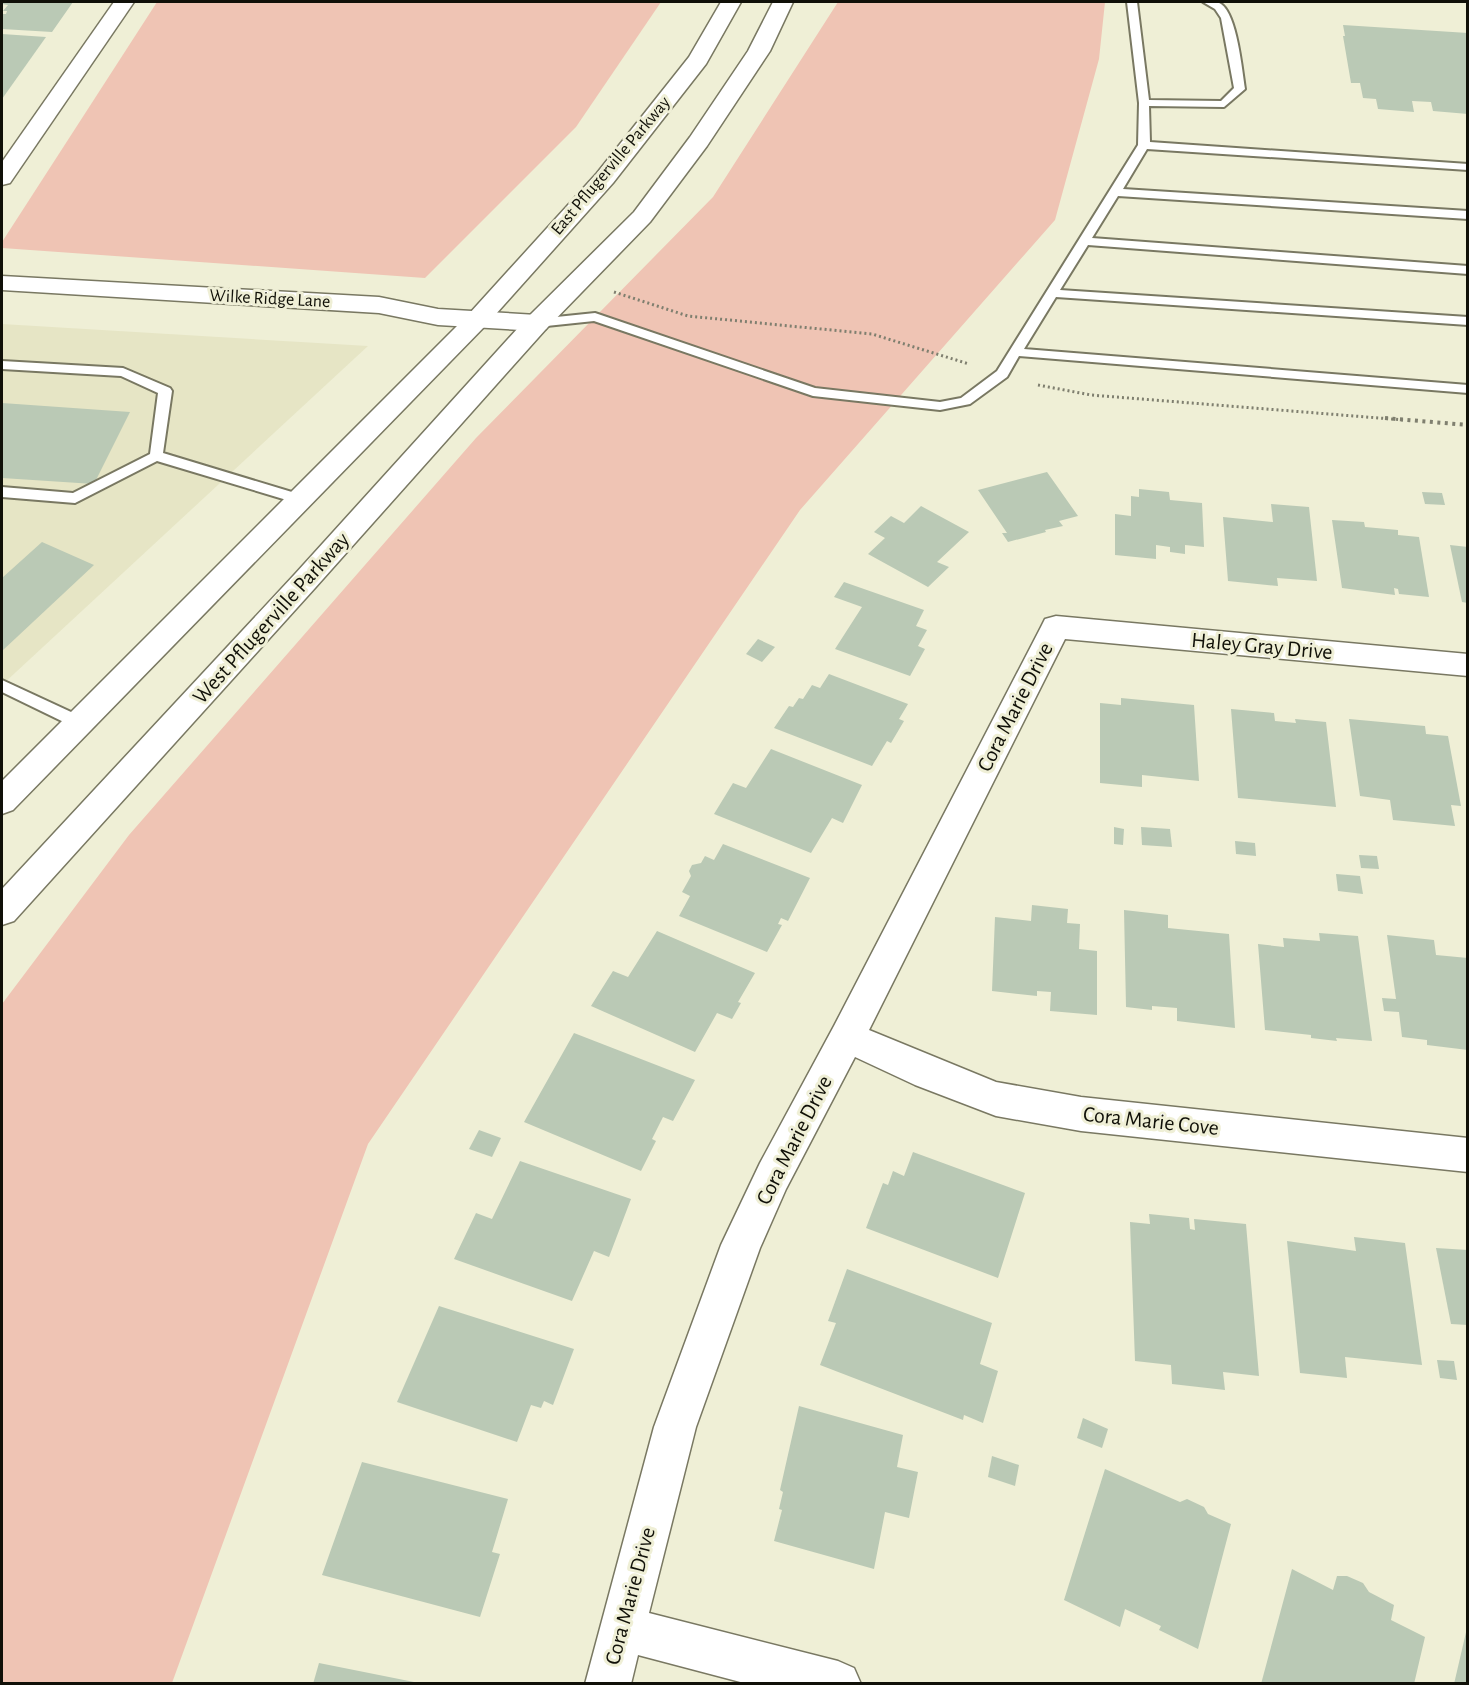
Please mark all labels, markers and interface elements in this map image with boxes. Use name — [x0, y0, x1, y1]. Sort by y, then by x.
street label: East Pflugerville Parkway — [548, 93, 674, 239]
street label: Wilke Ridge Lane — [209, 287, 331, 311]
street label: West Pflugerville Parkway — [189, 528, 354, 708]
street label: Haley Gray Drive — [1190, 629, 1334, 663]
street label: Cora Marie Drive — [973, 639, 1057, 775]
street label: Cora Marie Drive — [752, 1072, 836, 1208]
street label: Cora Marie Cove — [1082, 1103, 1220, 1139]
street label: Cora Marie Drive — [601, 1525, 659, 1667]

